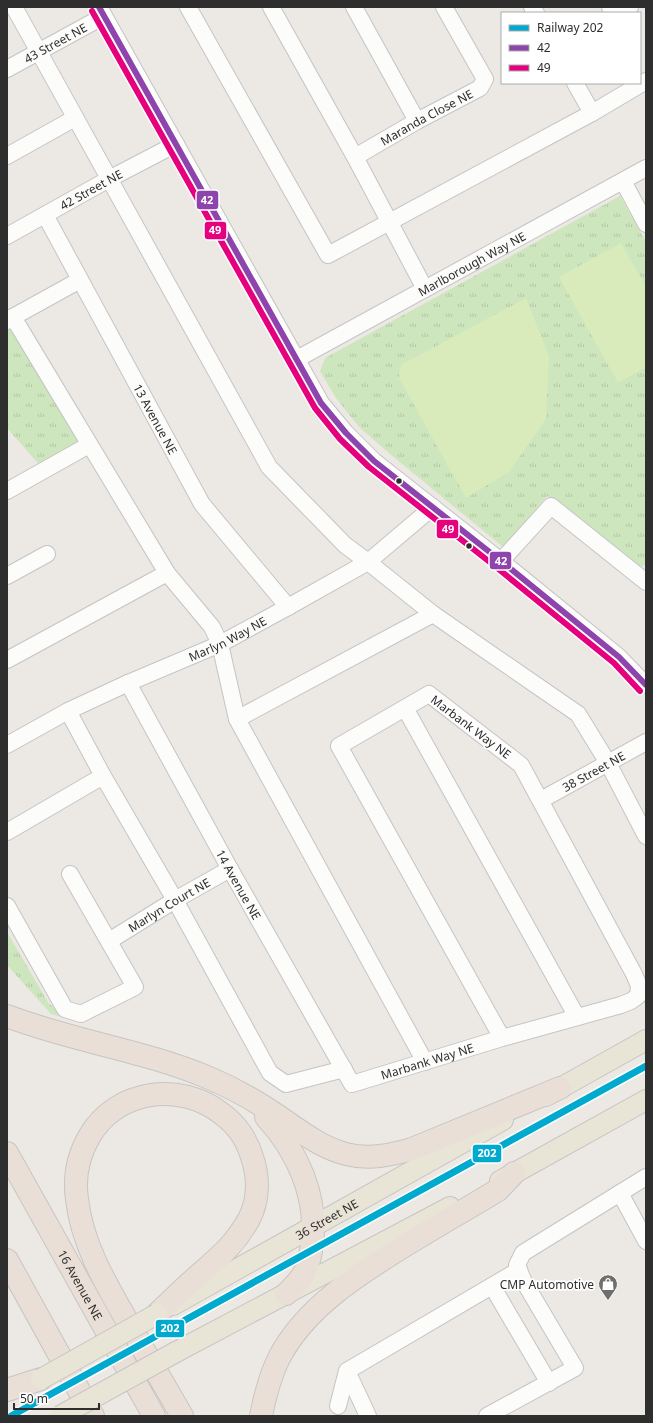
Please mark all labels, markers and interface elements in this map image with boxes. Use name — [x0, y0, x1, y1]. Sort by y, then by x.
legend — [501, 12, 641, 84]
street label: 43 Street NE — [21, 19, 90, 67]
text: Railway 202 — [537, 19, 604, 36]
text: 42 — [537, 39, 551, 56]
text: 49 — [537, 59, 551, 76]
street label: Maranda Close NE — [377, 85, 476, 149]
street label: 42 Street NE — [56, 165, 125, 214]
line badge: 42 — [196, 190, 219, 210]
text: 42 — [201, 192, 213, 207]
line badge: 49 — [204, 221, 227, 240]
text: 49 — [209, 222, 221, 237]
street label: Marlborough Way NE — [415, 227, 528, 300]
street label: 13 Avenue NE — [130, 381, 182, 457]
unlabelled marker — [394, 476, 404, 486]
line badge: 49 — [436, 519, 459, 539]
text: 49 — [442, 521, 454, 536]
unlabelled marker — [464, 541, 474, 551]
line badge: 42 — [489, 551, 512, 570]
text: 42 — [495, 553, 507, 568]
street label: Marlyn Way NE — [186, 612, 269, 665]
street label: Marbank Way NE — [427, 691, 515, 763]
street label: 38 Street NE — [559, 747, 628, 795]
street label: 14 Avenue NE — [212, 846, 265, 923]
street label: Marlyn Court NE — [125, 874, 213, 936]
street label: Marbank Way NE — [379, 1039, 476, 1083]
line badge: 202 — [472, 1144, 502, 1163]
text: 202 — [478, 1145, 496, 1160]
street label: 36 Street NE — [292, 1195, 361, 1243]
street label: 16 Avenue NE — [54, 1247, 107, 1323]
shop icon: CMP Automotive — [597, 1273, 619, 1301]
place label: CMP Automotive — [500, 1276, 594, 1293]
line badge: 202 — [155, 1319, 185, 1338]
text: 202 — [161, 1320, 179, 1335]
scale bar — [14, 1385, 99, 1411]
text: 50 m — [20, 1390, 48, 1407]

